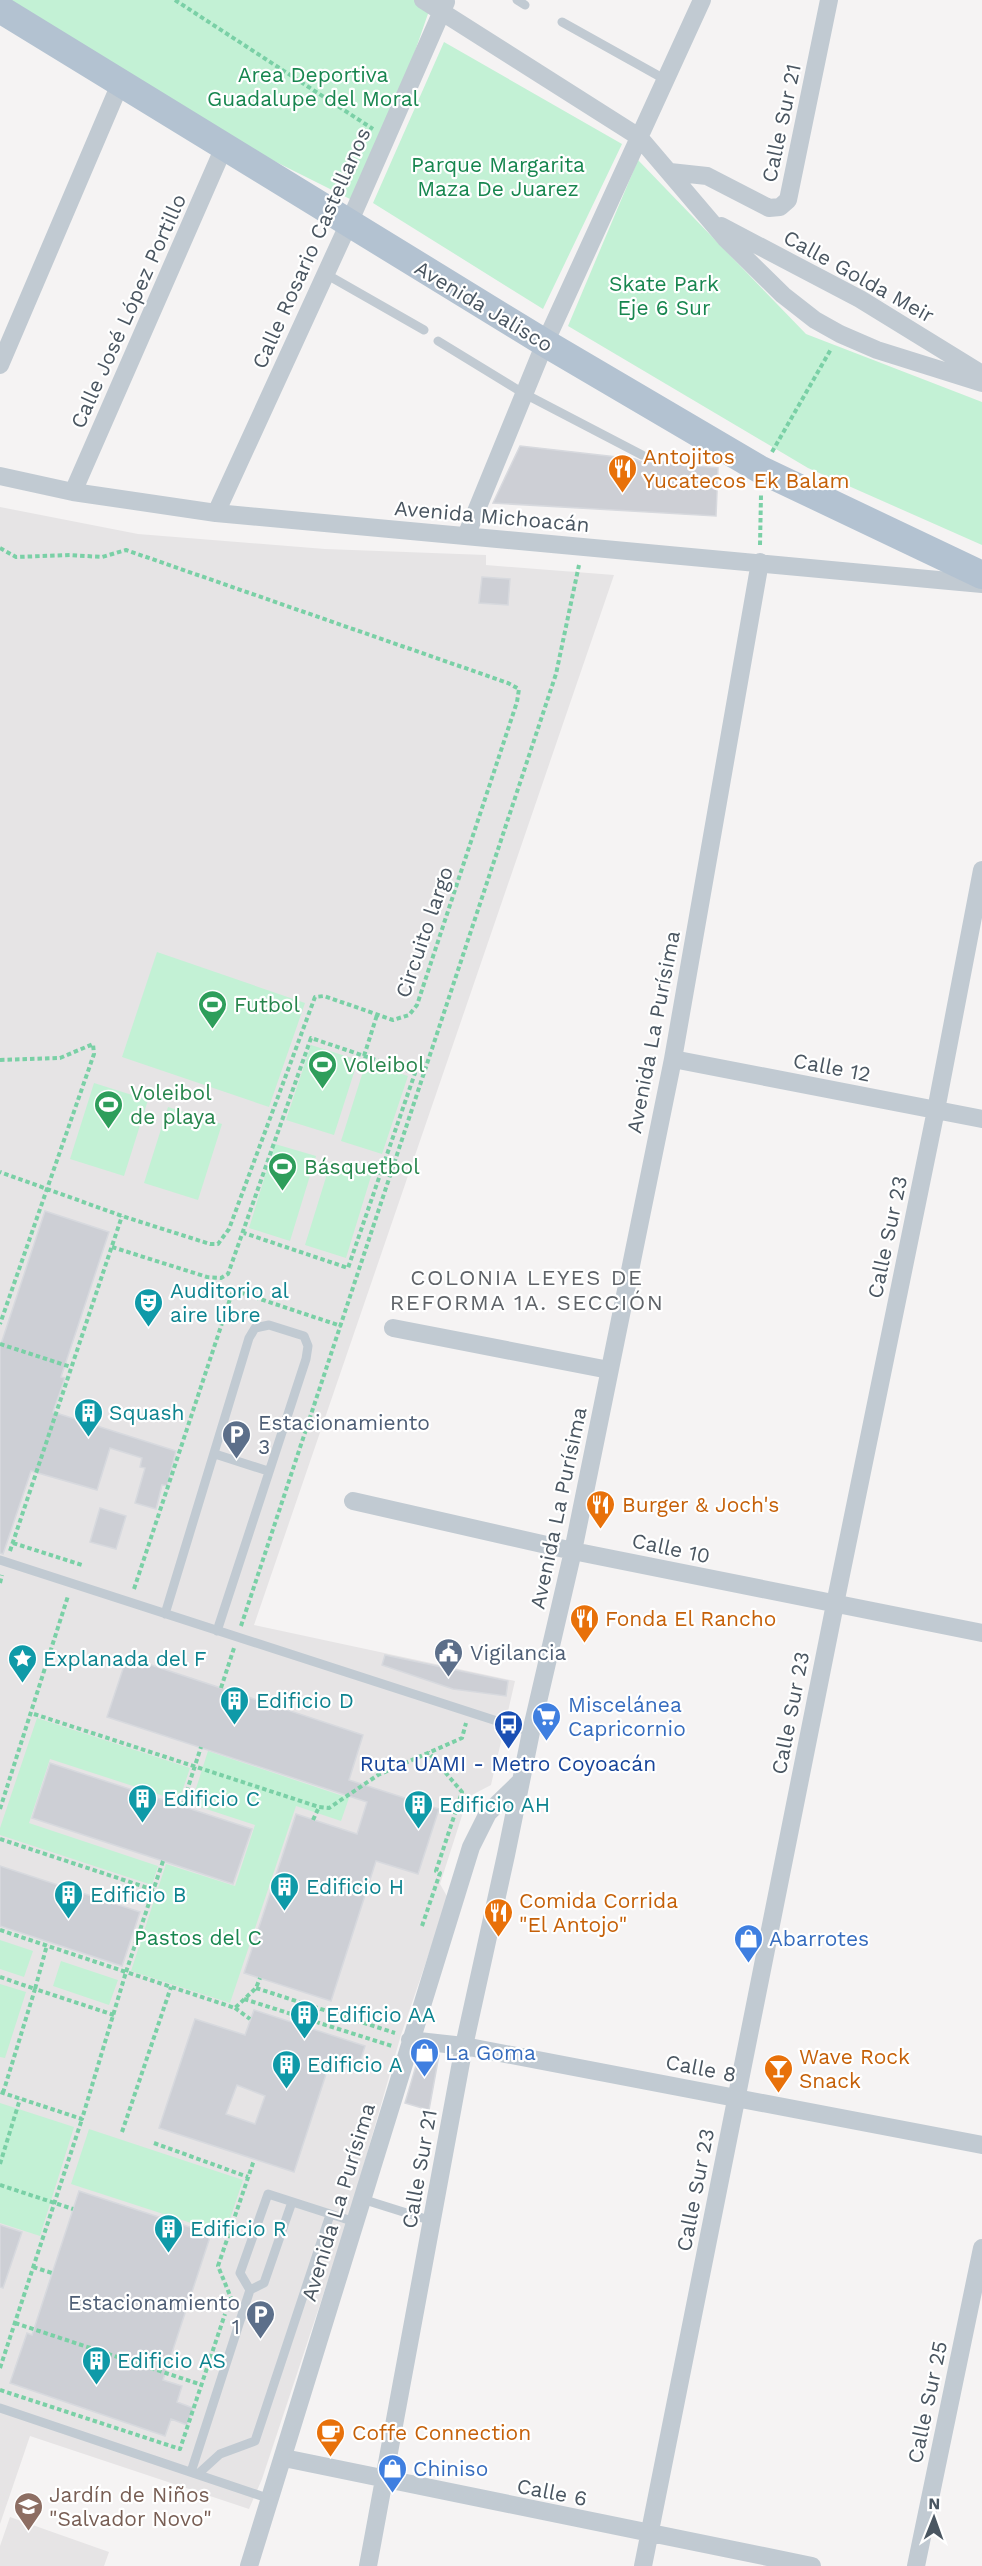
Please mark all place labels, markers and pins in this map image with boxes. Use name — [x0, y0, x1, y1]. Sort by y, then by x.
place label: Antojitos Yucatecos Ek Balam — [643, 444, 850, 493]
restaurant icon: Antojitos Yucatecos Ek Balam — [606, 452, 638, 494]
sports icon: Futbol — [197, 988, 229, 1030]
place label: Futbol — [234, 992, 300, 1017]
sports icon: Voleibol — [306, 1048, 338, 1090]
place label: Voleibol — [343, 1052, 425, 1077]
place label: Voleibol de playa — [130, 1080, 216, 1129]
sports icon: Voleibol de playa — [93, 1088, 125, 1130]
sports icon: Básquetbol — [267, 1150, 299, 1192]
place label: Básquetbol — [304, 1154, 420, 1179]
place label: Auditorio al aire libre — [170, 1278, 290, 1327]
theatre icon: Auditorio al aire libre — [133, 1286, 165, 1328]
building icon: Squash — [72, 1396, 104, 1438]
place label: Squash — [109, 1400, 185, 1425]
place label: Estacionamiento 3 — [258, 1410, 430, 1459]
parking icon: Estacionamiento 3 — [221, 1418, 253, 1460]
restaurant icon: Burger & Joch's — [585, 1488, 617, 1530]
place label: Burger & Joch's — [622, 1492, 779, 1517]
restaurant icon: Fonda El Rancho — [568, 1602, 600, 1644]
place label: Fonda El Rancho — [605, 1606, 776, 1631]
public building icon: Vigilancia — [433, 1636, 465, 1678]
place label: Vigilancia — [470, 1640, 567, 1665]
place icon: Explanada del F — [6, 1642, 38, 1684]
place label: Explanada del F — [43, 1646, 207, 1671]
building icon: Edificio D — [219, 1684, 251, 1726]
place label: Edificio D — [256, 1688, 354, 1713]
place label: Miscelánea Capricornio — [568, 1692, 686, 1741]
supermarket icon: Miscelánea Capricornio — [531, 1700, 563, 1742]
bus stop icon: Ruta UAMI - Metro Coyoacán — [492, 1708, 524, 1750]
place label: Ruta UAMI - Metro Coyoacán — [360, 1751, 656, 1776]
building icon: Edificio C — [126, 1782, 158, 1824]
place label: Edificio C — [163, 1786, 260, 1811]
building icon: Edificio AH — [402, 1788, 434, 1830]
place label: Edificio AH — [439, 1792, 550, 1817]
building icon: Edificio H — [269, 1870, 301, 1912]
place label: Edificio H — [306, 1874, 404, 1899]
building icon: Edificio B — [53, 1878, 85, 1920]
place label: Edificio B — [90, 1882, 186, 1907]
place label: Comida Corrida "El Antojo" — [519, 1888, 678, 1937]
restaurant icon: Comida Corrida "El Antojo" — [482, 1896, 514, 1938]
shop icon: Abarrotes — [732, 1922, 764, 1964]
place label: Abarrotes — [769, 1926, 869, 1951]
building icon: Edificio AA — [289, 1998, 321, 2040]
place label: Edificio AA — [326, 2002, 436, 2027]
shop icon: La Goma — [408, 2036, 440, 2078]
place label: La Goma — [445, 2040, 536, 2065]
place label: Wave Rock Snack — [799, 2044, 910, 2093]
building icon: Edificio A — [270, 2048, 302, 2090]
place label: Edificio A — [307, 2052, 403, 2077]
bar icon: Wave Rock Snack — [762, 2052, 794, 2094]
building icon: Edificio R — [153, 2212, 185, 2254]
place label: Edificio R — [190, 2216, 287, 2241]
place label: Estacionamiento 1 — [68, 2290, 240, 2339]
parking icon: Estacionamiento 1 — [245, 2298, 277, 2340]
building icon: Edificio AS — [80, 2344, 112, 2386]
place label: Edificio AS — [117, 2348, 226, 2373]
cafe icon: Coffe Connection — [315, 2416, 347, 2458]
place label: Coffe Connection — [352, 2420, 531, 2445]
shop icon: Chiniso — [376, 2452, 408, 2494]
place label: Chiniso — [413, 2456, 488, 2481]
place label: Jardín de Niños "Salvador Novo" — [49, 2482, 212, 2531]
school or university icon: Jardín de Niños "Salvador Novo" — [12, 2490, 44, 2532]

